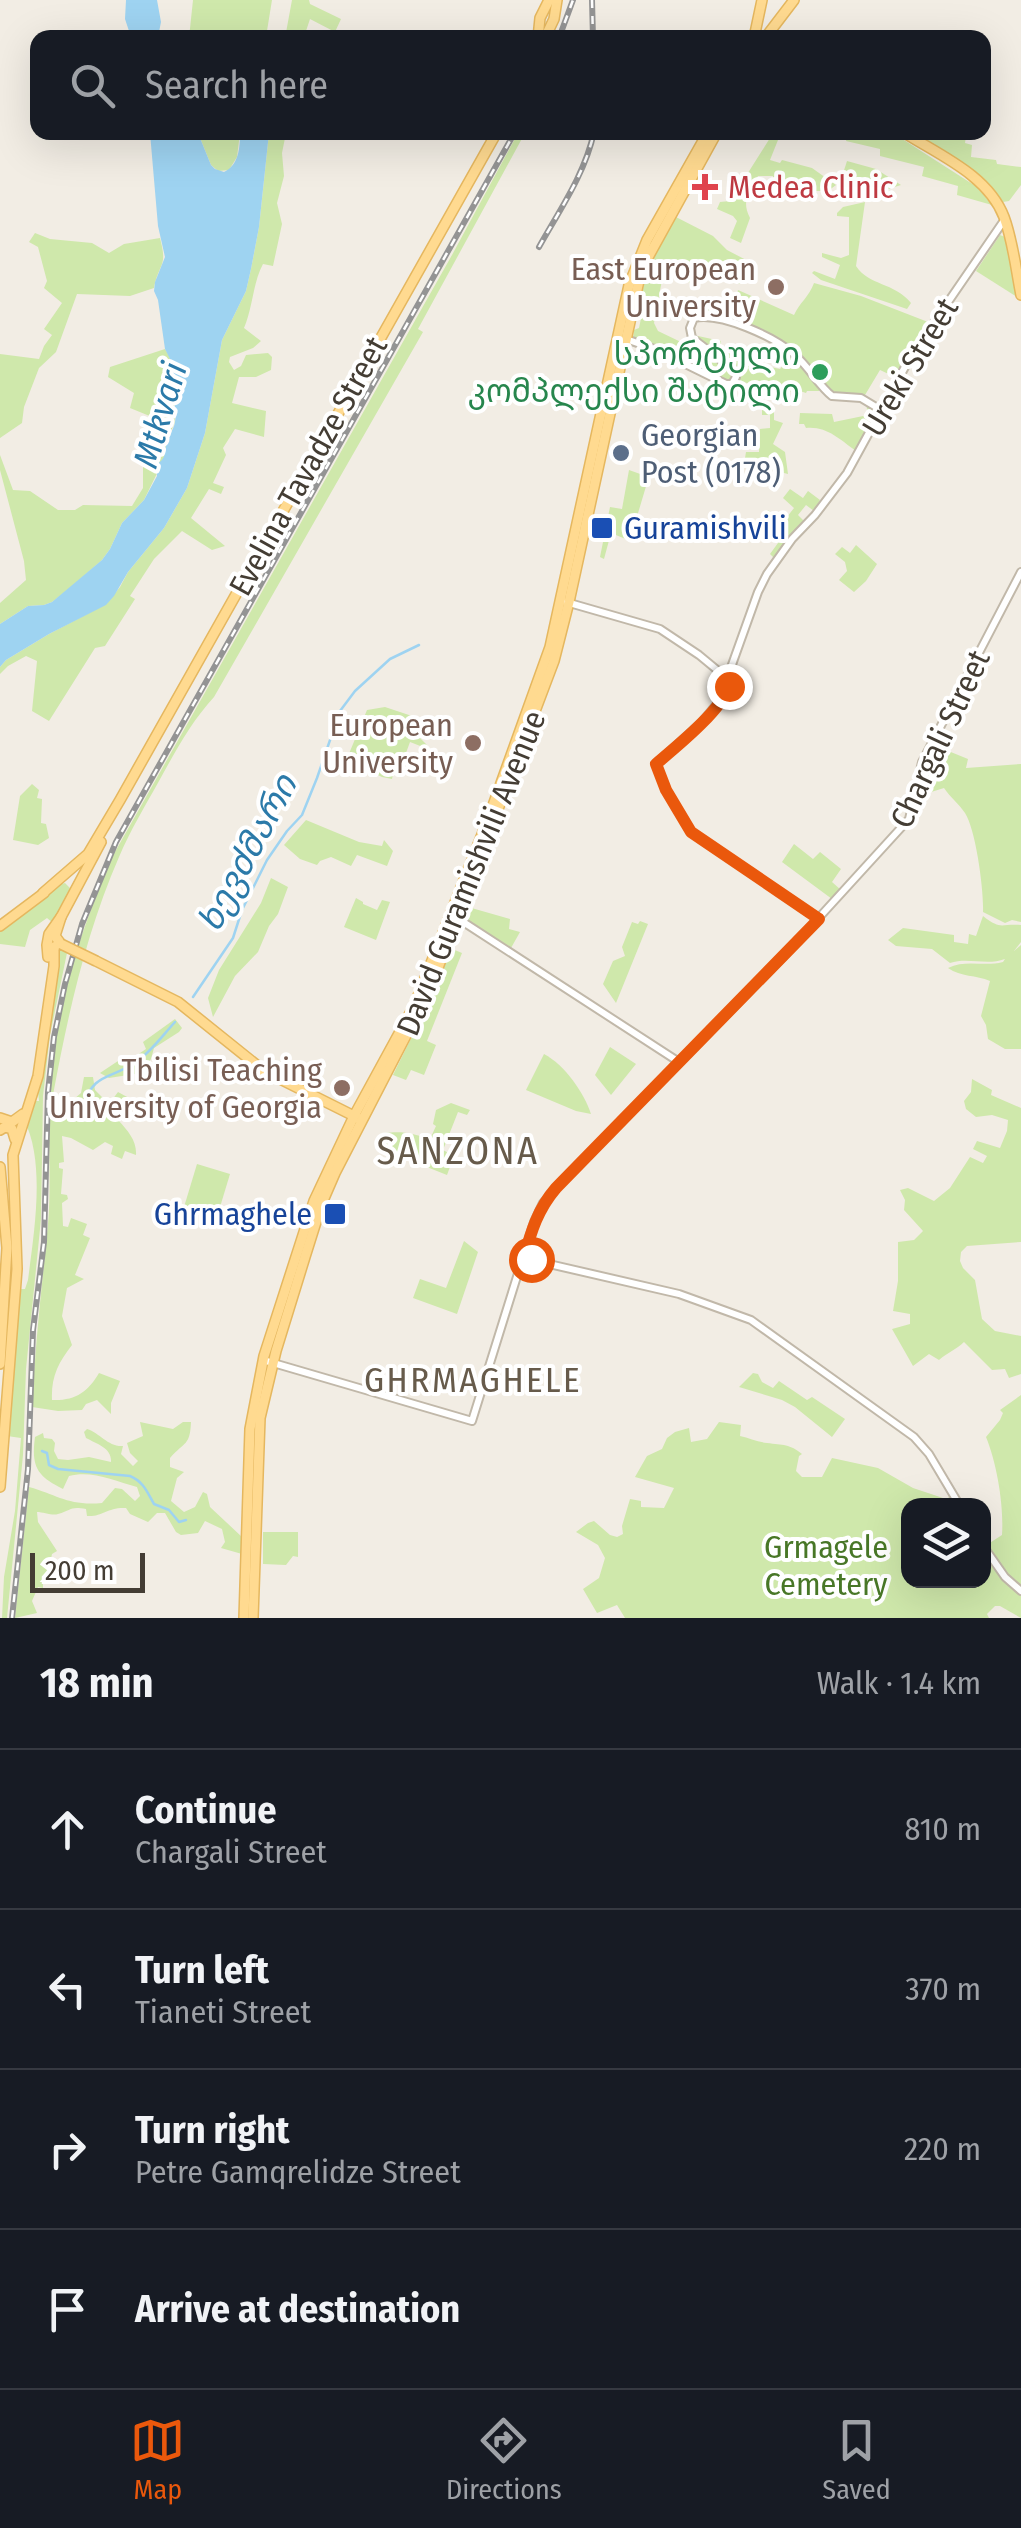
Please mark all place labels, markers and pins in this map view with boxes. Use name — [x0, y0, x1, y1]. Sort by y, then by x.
place label: Medea Clinic — [728, 168, 894, 206]
marker: Medea Clinic — [692, 174, 718, 200]
place label: East European University — [571, 250, 757, 325]
marker: East European University — [765, 276, 787, 298]
place label: სპორტული კომპლექსი შატილი — [468, 335, 800, 411]
marker: სპორტული კომპლექსი შატილი — [809, 361, 831, 383]
place label: Georgian Post (0178) — [641, 416, 781, 491]
marker: Georgian Post (0178) — [610, 442, 632, 464]
place label: Guramishvili — [624, 509, 787, 547]
marker: Guramishvili — [589, 515, 615, 541]
place label: European University — [322, 706, 454, 781]
marker: European University — [462, 732, 484, 754]
place label: Tbilisi Teaching University of Georgia — [49, 1051, 322, 1126]
marker: Tbilisi Teaching University of Georgia — [331, 1077, 353, 1099]
place label: Ghrmaghele — [154, 1195, 312, 1233]
marker: Ghrmaghele — [322, 1201, 348, 1227]

